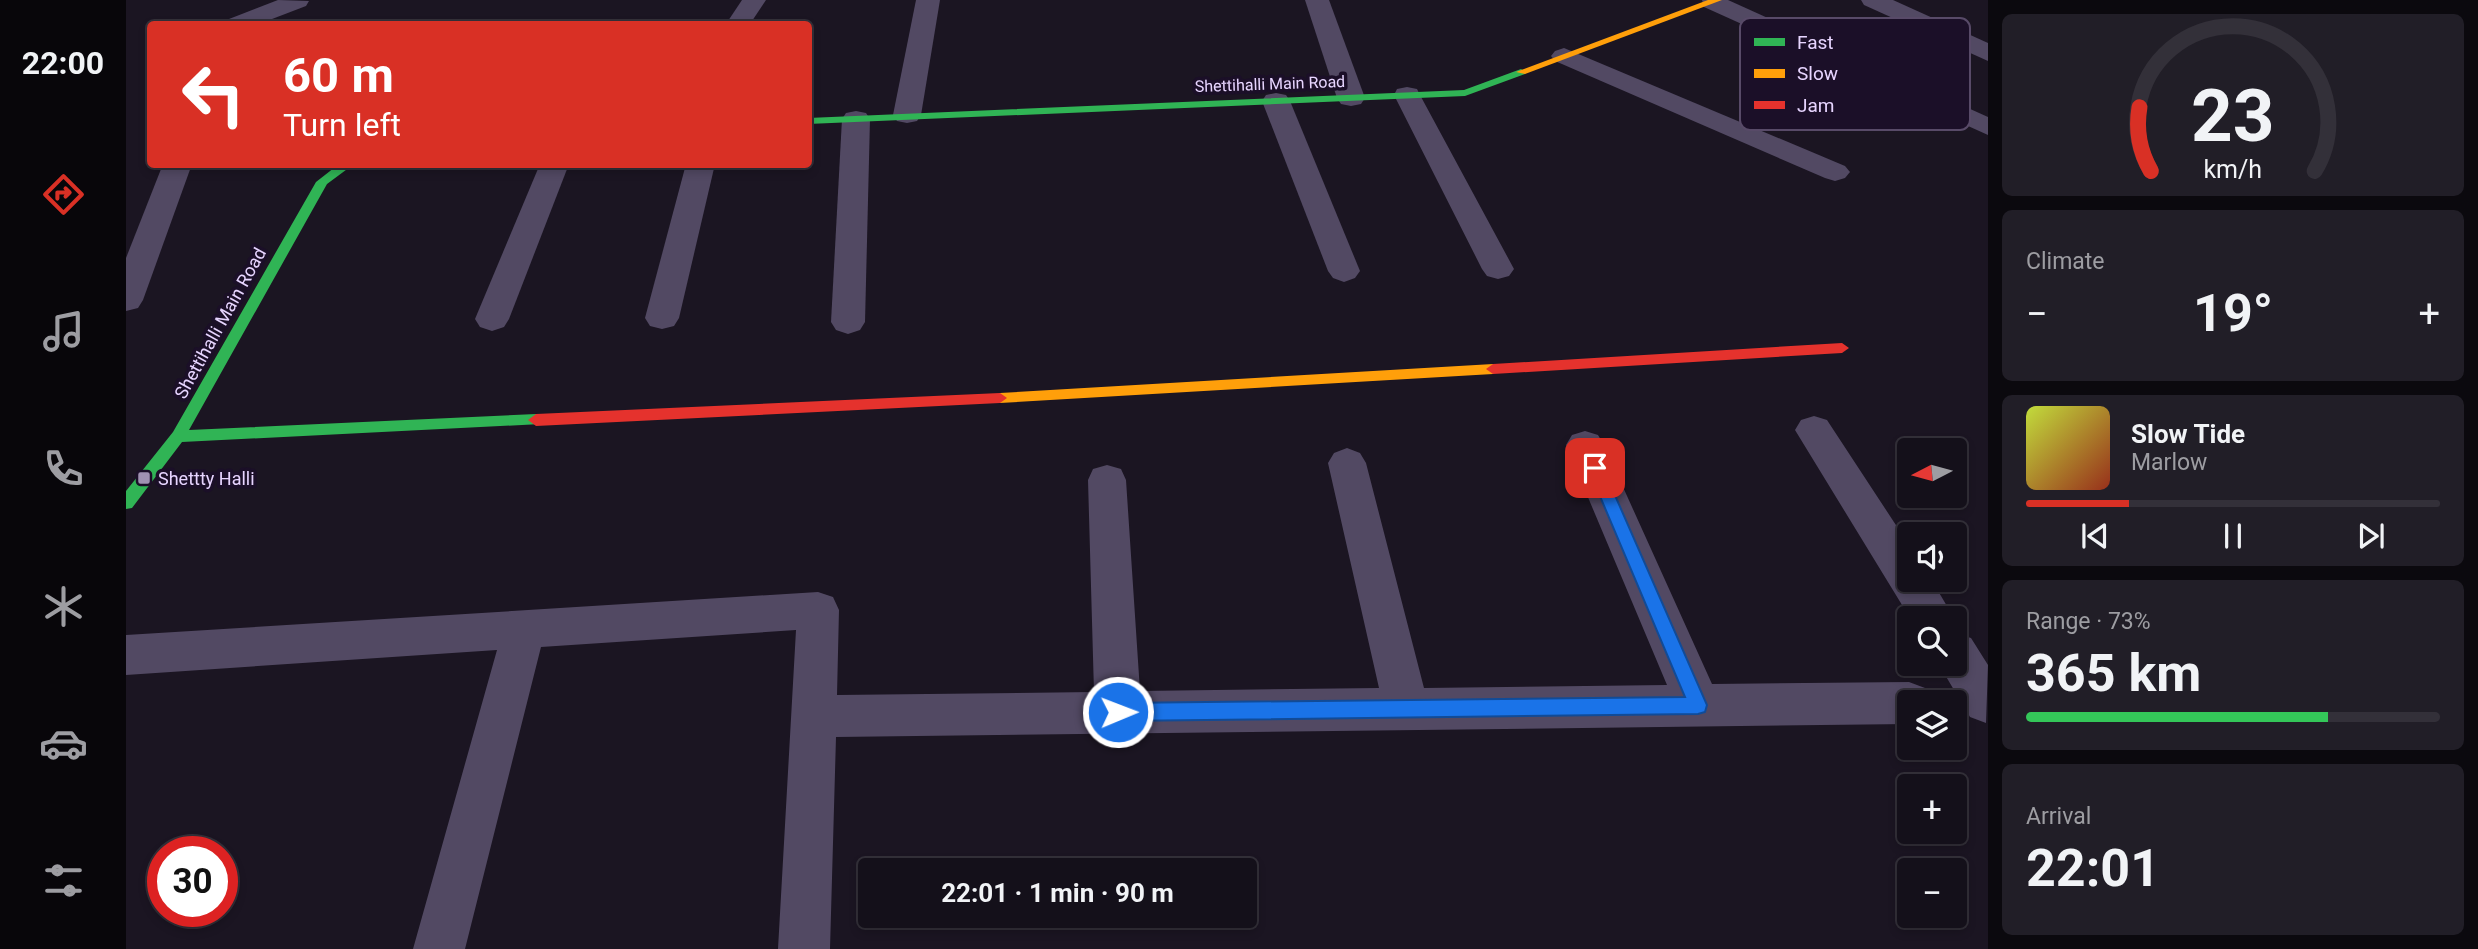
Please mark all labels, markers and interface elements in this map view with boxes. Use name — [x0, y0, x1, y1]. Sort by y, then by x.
legend — [1740, 18, 1970, 130]
text: Fast — [1797, 31, 1834, 54]
text: 22:00 — [22, 44, 104, 82]
text: 60 m — [283, 47, 394, 104]
icon: left — [168, 49, 259, 140]
text: Slow — [1797, 62, 1838, 85]
street label: Shettihalli Main Road — [1195, 72, 1345, 96]
text: 23 — [2191, 73, 2275, 159]
text: Jam — [1797, 94, 1834, 117]
text: Turn left — [283, 106, 401, 144]
text: km/h — [2204, 155, 2262, 184]
icon: directions — [39, 170, 88, 219]
street label: Shettihalli Main Road — [170, 244, 270, 402]
text: Climate — [2026, 248, 2105, 275]
text: 19° — [2193, 283, 2273, 344]
text: − — [2026, 292, 2048, 336]
text: + — [2418, 292, 2440, 336]
icon: music — [39, 307, 88, 356]
text: Slow Tide — [2131, 419, 2245, 449]
pin — [1565, 438, 1625, 498]
north arrow — [1897, 438, 1967, 508]
map controls — [1897, 438, 1967, 928]
icon: phone — [39, 444, 88, 493]
icon: arrive — [1576, 449, 1614, 487]
text: Marlow — [2131, 449, 2207, 476]
place label: Shettty Halli — [158, 468, 255, 489]
marker: Shettty Halli — [136, 470, 152, 486]
icon: previous — [2076, 517, 2114, 555]
icon: pause — [2214, 517, 2252, 555]
icon: next — [2352, 517, 2390, 555]
button: sound — [1897, 522, 1967, 592]
icon: climate — [39, 582, 88, 631]
button: search — [1897, 606, 1967, 676]
text: Range · 73% — [2026, 608, 2151, 635]
text: 365 km — [2026, 643, 2201, 704]
position arrow — [1081, 675, 1155, 749]
button: layers — [1897, 690, 1967, 760]
icon: car — [39, 719, 88, 768]
button: + — [1897, 774, 1967, 844]
text: Arrival — [2026, 803, 2091, 830]
speed limit sign: 30 — [147, 836, 238, 927]
text: 22:01 — [2026, 838, 2160, 899]
icon: filters — [39, 856, 88, 905]
button: − — [1897, 858, 1967, 928]
text: 22:01 · 1 min · 90 m — [941, 878, 1174, 908]

